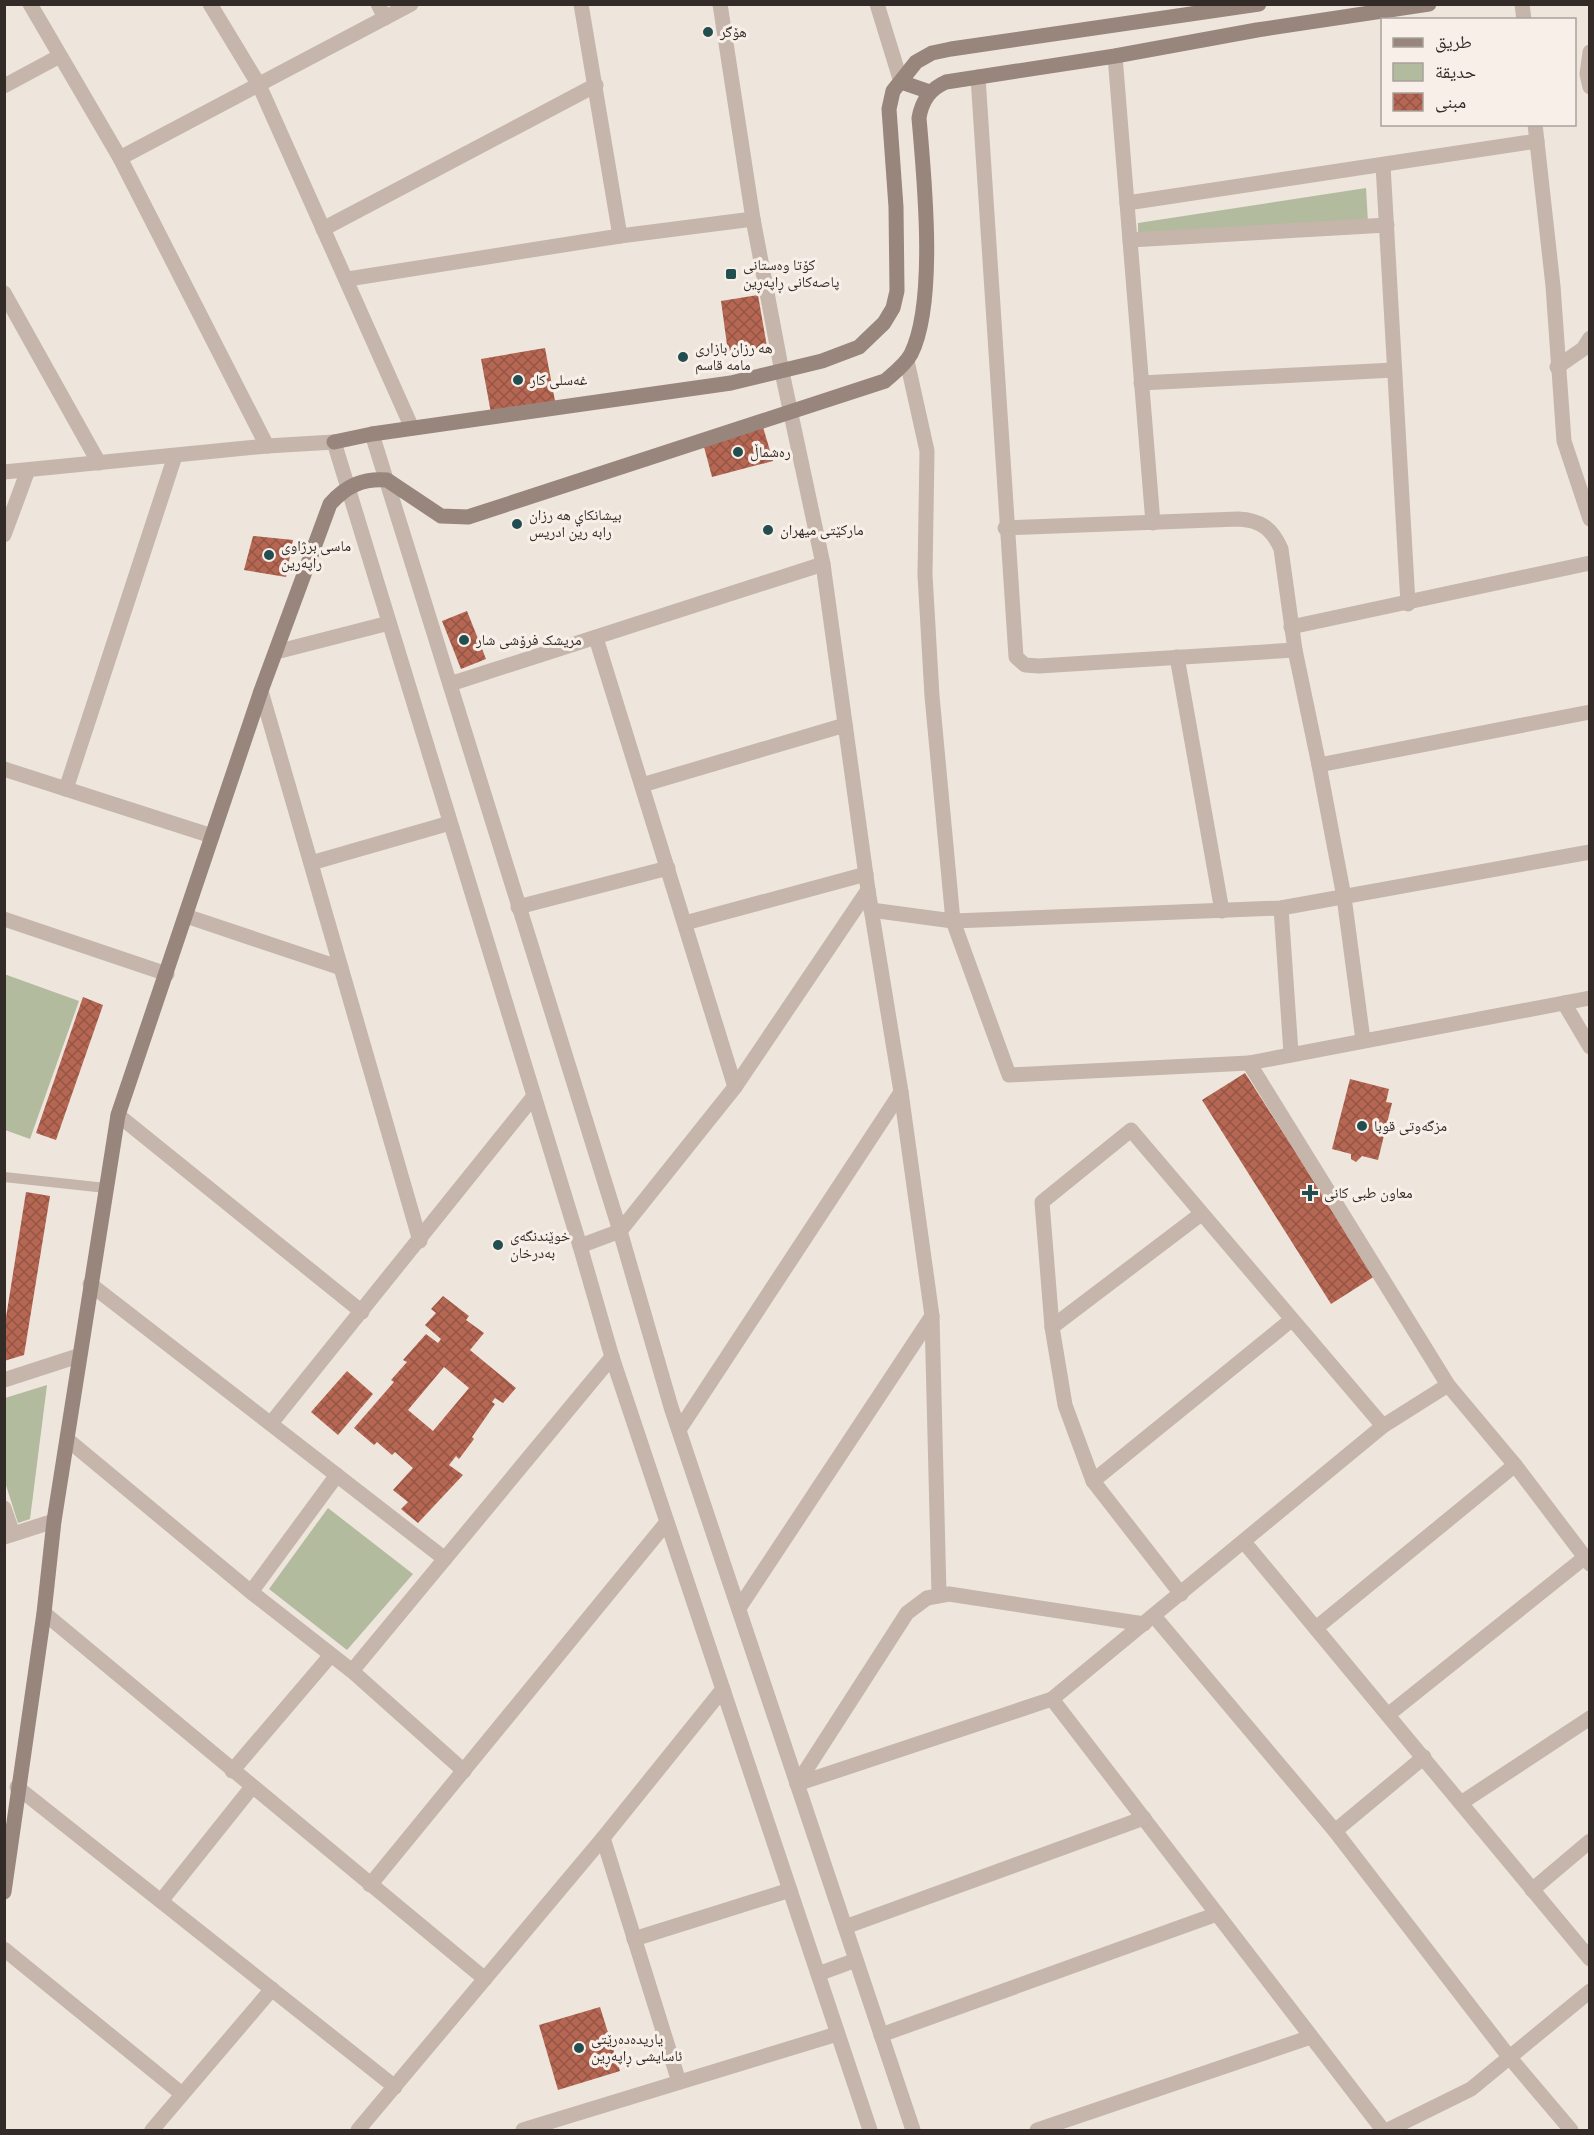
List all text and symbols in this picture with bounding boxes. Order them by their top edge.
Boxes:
legend [1381,18,1576,126]
place label: هۆگر [719,21,747,42]
marker: هۆگر [701,25,715,39]
text: طريق [1435,29,1472,54]
text: حديقة [1435,59,1476,84]
text: مبنى [1435,89,1466,114]
place label: كۆتا وەستانی پاصەکانی ڕاپەڕین [743,254,839,294]
marker: كۆتا وەستانی پاصەکانی ڕاپەڕین [724,267,738,281]
place label: هه رزان بازارى مامه قاسم [695,337,773,375]
marker: هه رزان بازارى مامه قاسم [676,350,690,364]
place label: غەسلی کار [529,369,588,390]
marker: غەسلی کار [511,373,525,387]
place label: رەشماڵ [750,441,791,462]
marker: رەشماڵ [731,445,745,459]
place label: بيشانكاي هه رزان رابه رين ادريس [529,504,622,542]
marker: بيشانكاي هه رزان رابه رين ادريس [510,517,524,531]
place label: مارکێتی میهران [780,519,864,540]
marker: مارکێتی میهران [761,523,775,537]
place label: ماسی برژاوی راپەرین [281,535,351,573]
marker: ماسی برژاوی راپەرین [262,548,276,562]
place label: مریشک فرۆشی شار [475,629,582,650]
marker: مریشک فرۆشی شار [457,633,471,647]
place label: مزگەوتی قوبا [1374,1115,1447,1136]
marker: مزگەوتی قوبا [1355,1119,1369,1133]
place label: معاون طبی کانی [1324,1182,1413,1203]
marker: معاون طبی کانی [1301,1184,1319,1202]
place label: خوێندنگەی بەدرخان [510,1225,571,1263]
marker: خوێندنگەی بەدرخان [491,1238,505,1252]
place label: یاریدەدەرێتی ئاسایشی ڕاپەڕین [591,2028,682,2068]
marker: یاریدەدەرێتی ئاسایشی ڕاپەڕین [572,2041,586,2055]

